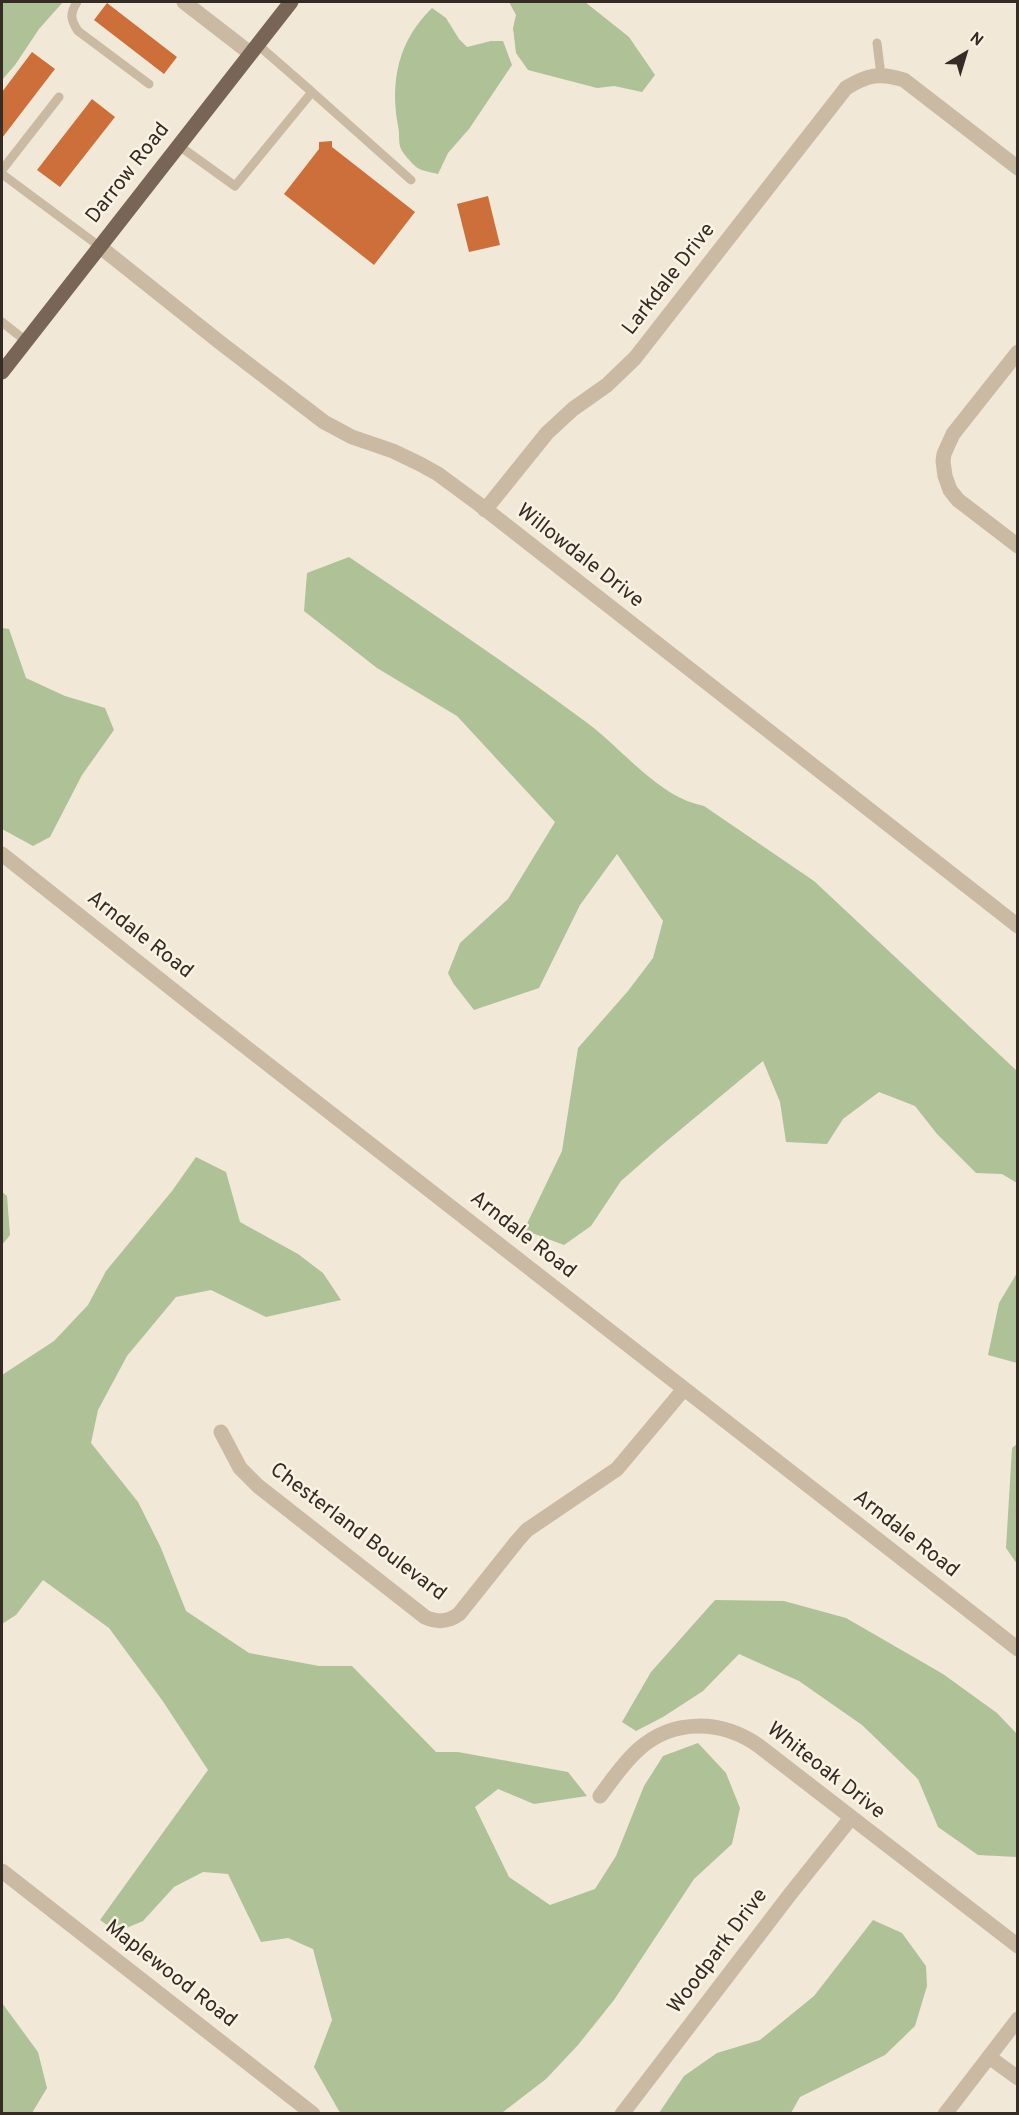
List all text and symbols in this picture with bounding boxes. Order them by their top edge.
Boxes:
north arrow [935,24,995,84]
text: N [965,28,987,51]
street label: Darrow Road [82,119,176,229]
street label: Larkdale Drive [618,219,722,341]
street label: Willowdale Drive [510,499,648,615]
street label: Arndale Road [81,887,197,985]
street label: Arndale Road [464,1187,580,1285]
street label: Chesterland Boulevard [264,1458,450,1608]
street label: Arndale Road [847,1486,963,1584]
street label: Whiteoak Drive [761,1718,889,1826]
street label: Woodpark Drive [664,1884,774,2020]
street label: Maplewood Road [99,1916,241,2034]

